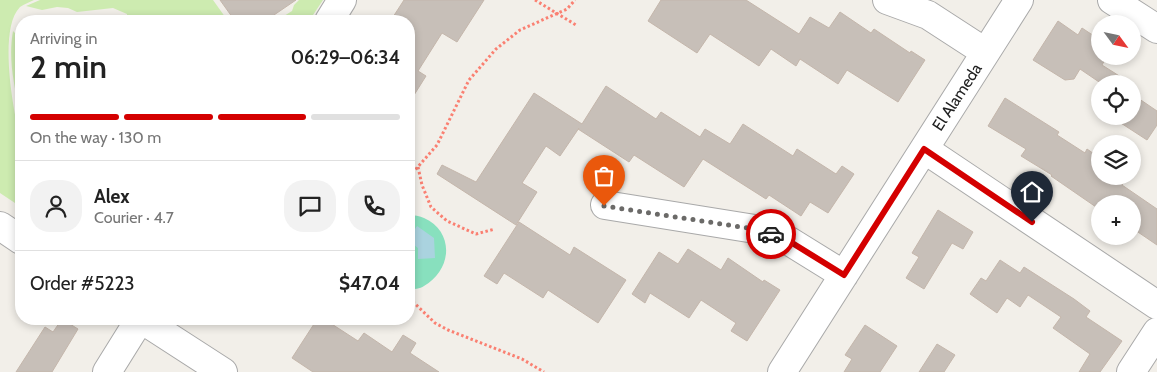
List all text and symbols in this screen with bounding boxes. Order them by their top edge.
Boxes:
north arrow [1091,15,1141,65]
map controls [1091,15,1141,245]
text: Arriving in [30,29,97,48]
text: 06:29–06:34 [291,46,400,69]
text: 2 min [30,47,107,86]
street label: El Alameda [928,60,986,134]
button: locate [1091,75,1141,125]
text: On the way · 130 m [30,128,161,147]
button: layers [1091,135,1141,185]
pin [583,155,625,206]
icon: bag [590,162,618,190]
pin [1011,171,1053,222]
icon: home [1018,178,1046,206]
button: person [30,180,82,232]
button: chat [284,180,336,232]
button: phone [348,180,400,232]
text: Alex [94,185,130,208]
button: + [1091,195,1141,245]
text: Courier · 4.7 [94,208,174,227]
courier [746,209,796,259]
icon: car [757,220,785,248]
text: Order #5223 [30,272,135,295]
text: $47.04 [339,272,400,295]

